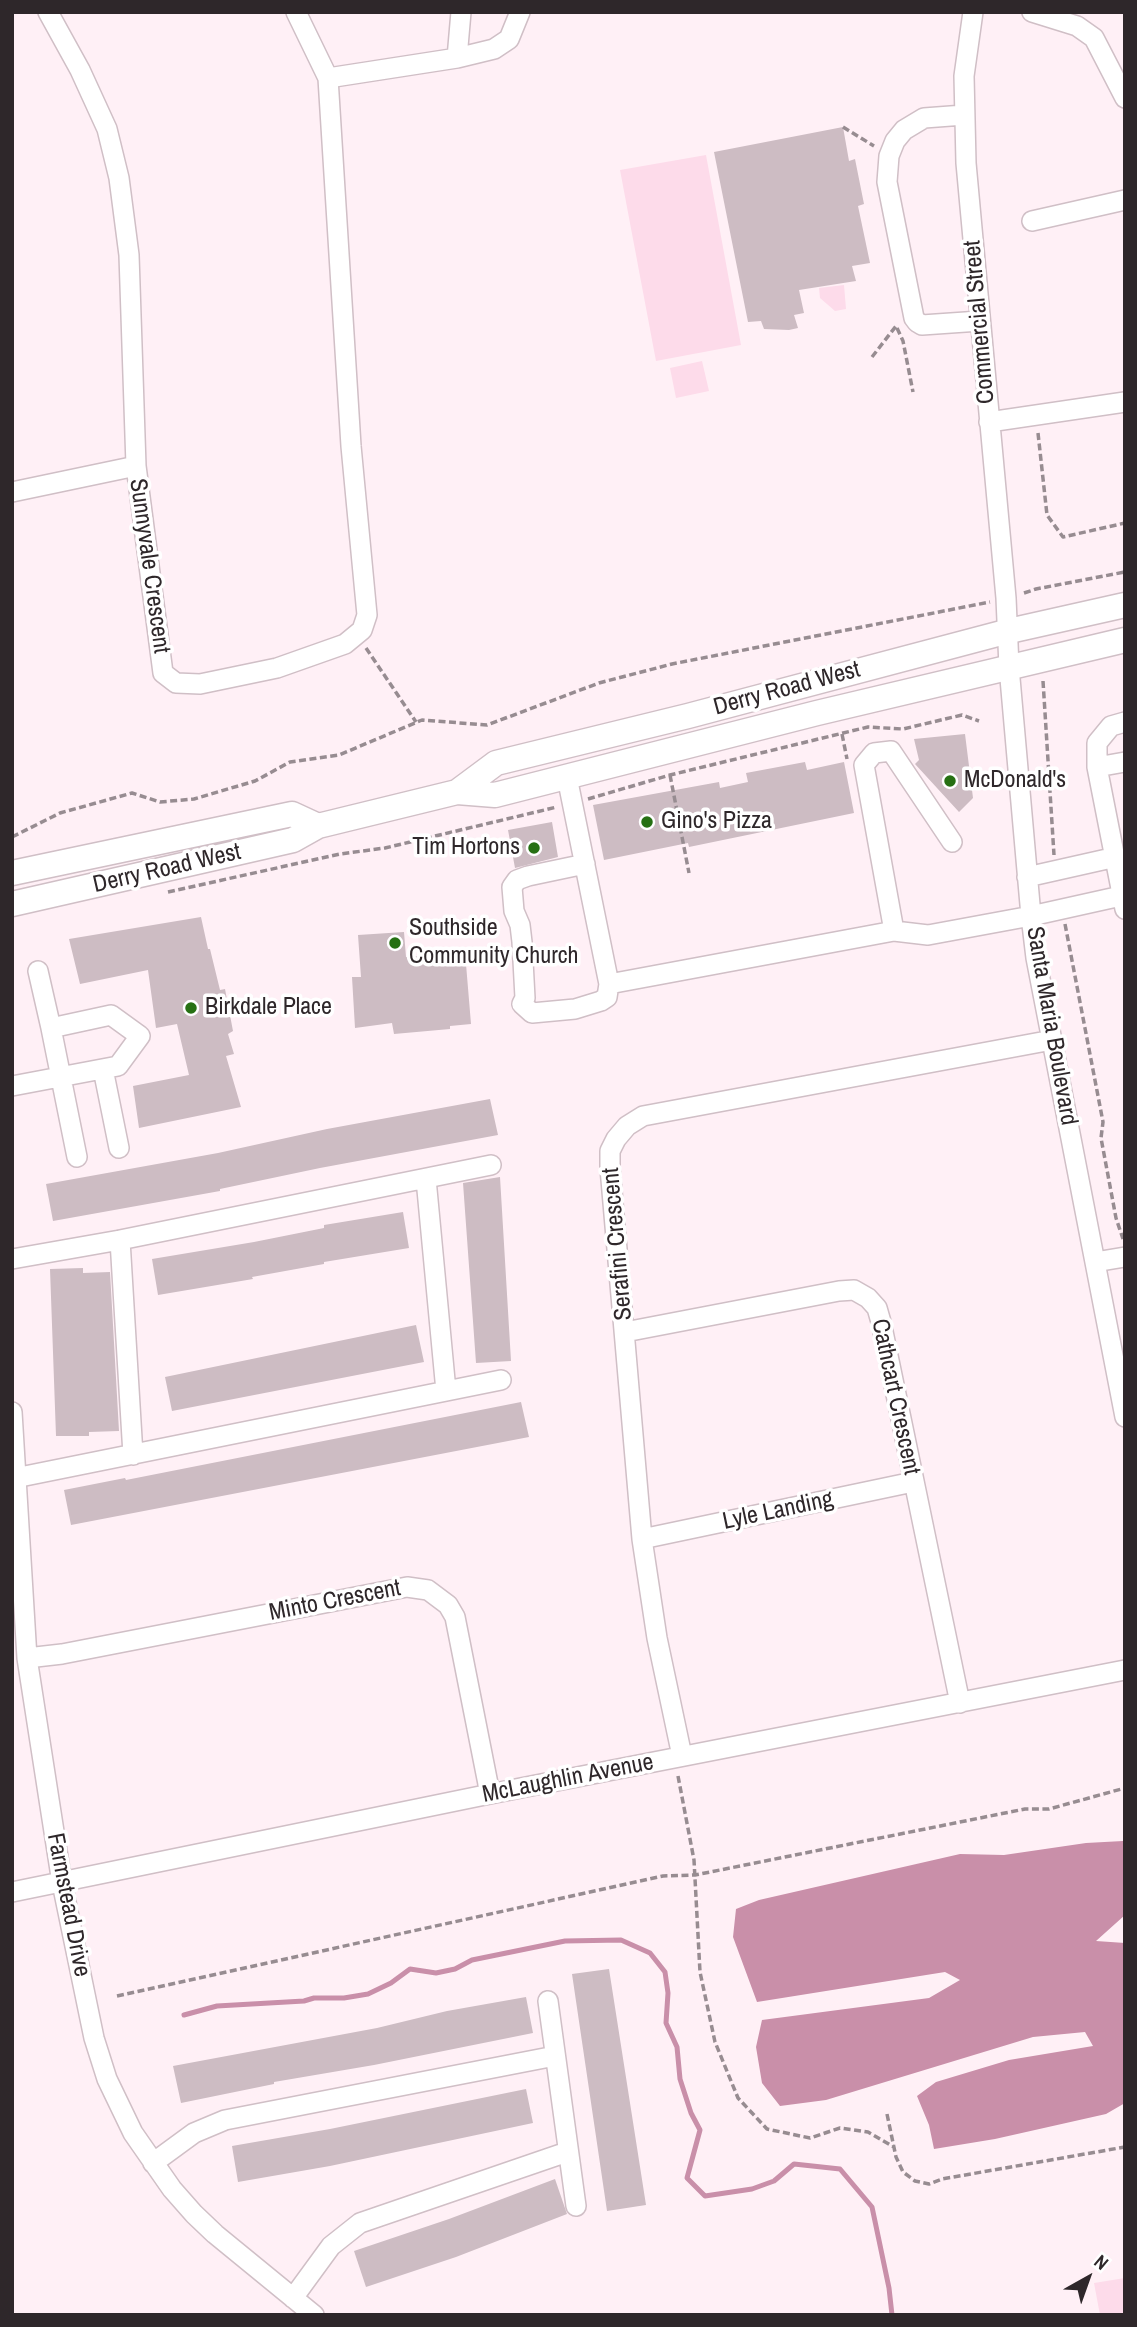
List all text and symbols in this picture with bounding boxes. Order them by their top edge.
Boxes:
street label: Commercial Street [959,239,1001,405]
street label: Sunnyvale Crescent [122,477,176,655]
street label: Derry Road West [711,656,863,722]
place label: McDonald's [964,767,1066,795]
marker: McDonald's [942,773,958,789]
place label: Gino's Pizza [661,808,772,836]
marker: Gino's Pizza [639,814,655,830]
place label: Tim Hortons [412,834,520,862]
street label: Derry Road West [90,838,244,900]
marker: Tim Hortons [526,840,542,856]
place label: Southside Community Church [409,915,579,971]
street label: Santa Maria Boulevard [1019,924,1083,1128]
marker: Southside Community Church [387,935,403,951]
place label: Birkdale Place [205,994,332,1022]
marker: Birkdale Place [183,1000,199,1016]
street label: Serafini Crescent [597,1166,639,1322]
street label: Cathcart Crescent [864,1316,926,1478]
street label: Lyle Landing [720,1485,836,1537]
street label: Minto Crescent [267,1574,403,1628]
street label: McLaughlin Avenue [480,1748,656,1810]
street label: Farmstead Drive [40,1831,96,1979]
north arrow [1053,2243,1123,2313]
text: N [1089,2248,1114,2275]

